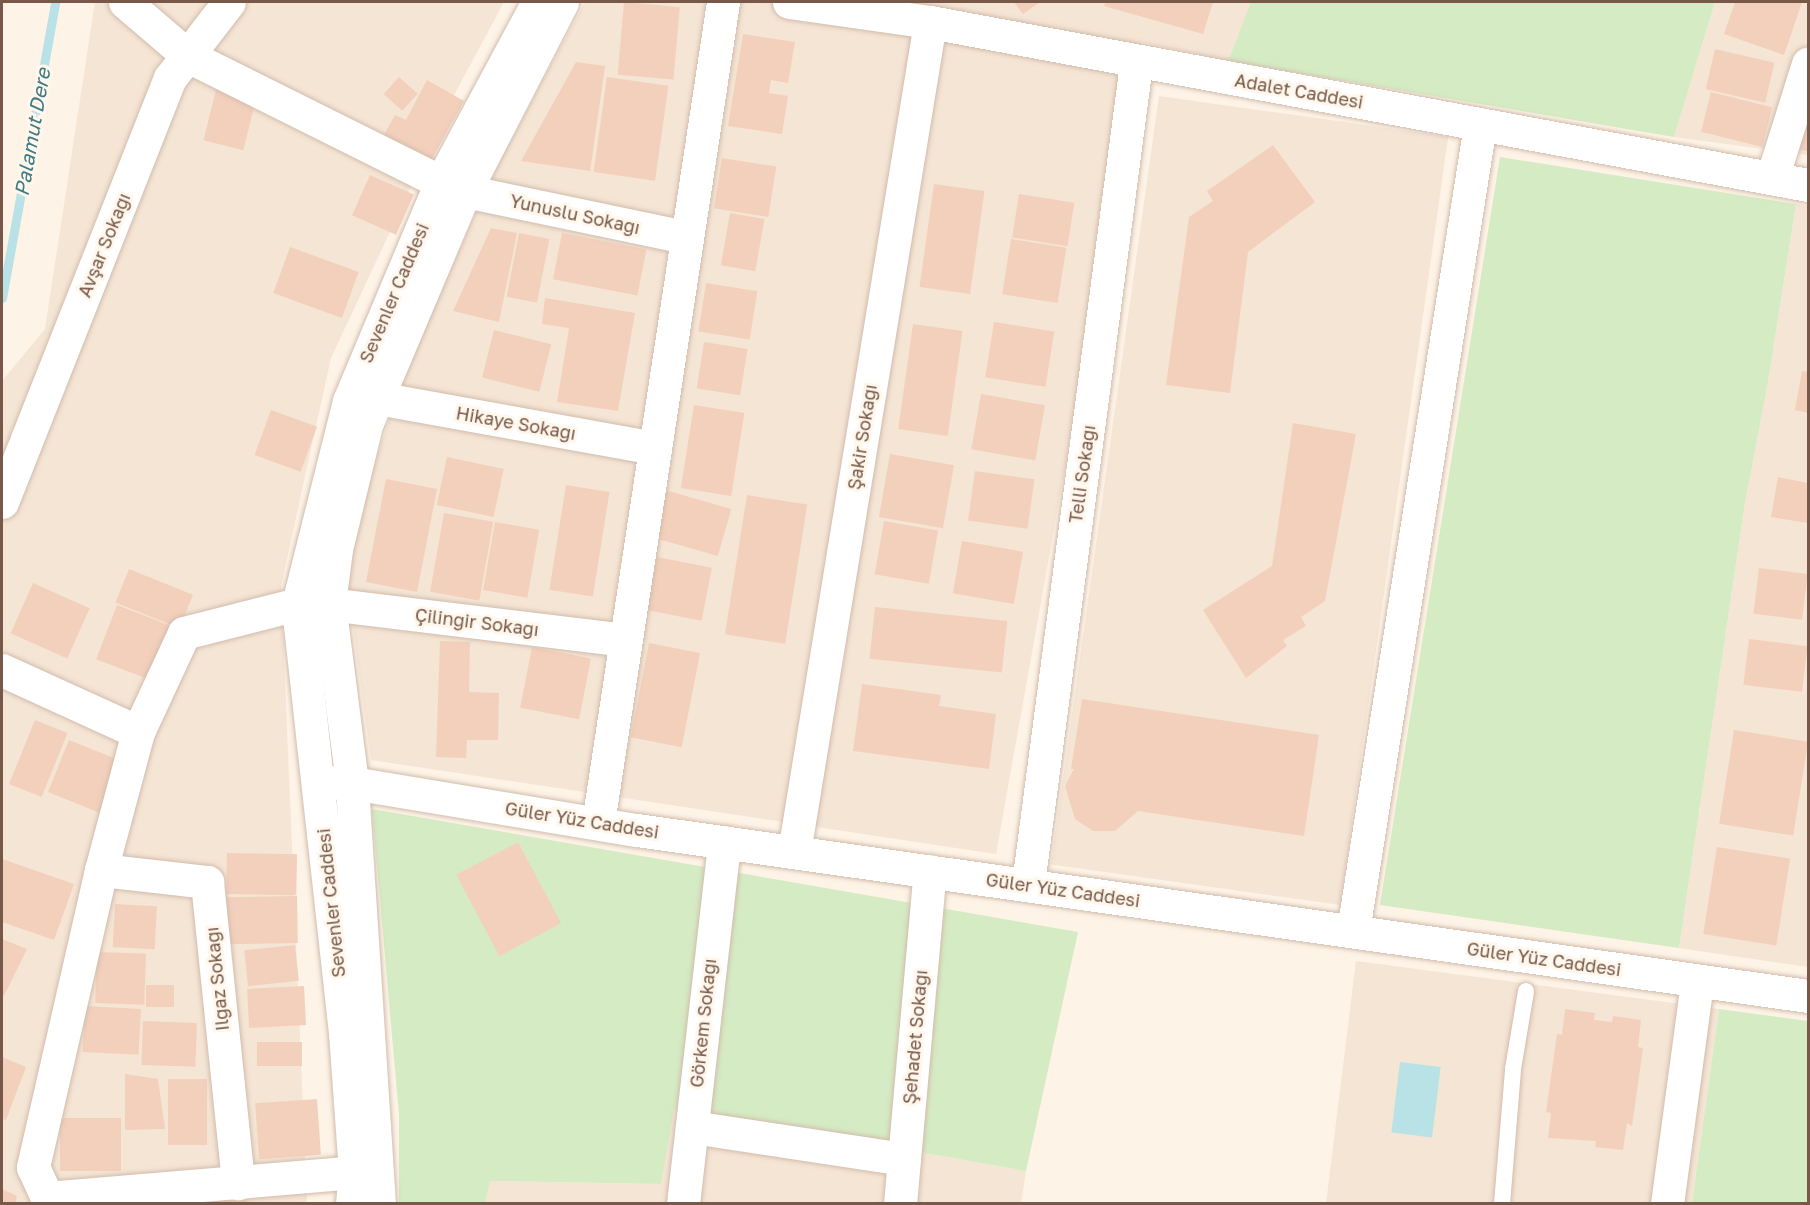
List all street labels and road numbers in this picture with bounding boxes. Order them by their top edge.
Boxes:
street label: Adalet Caddesi [1233,69,1365,113]
street label: Avşar Sokağı [73,190,135,300]
street label: Yunuslu Sokağı [508,190,642,238]
street label: Sevenler Caddesi [355,220,433,366]
street label: Şakir Sokağı [843,383,881,491]
street label: Hikaye Sokağı [454,402,578,444]
street label: Telli Sokağı [1064,423,1100,525]
street label: Çilingir Sokağı [414,604,540,640]
street label: Güler Yüz Caddesi [504,797,660,843]
street label: Sevenler Caddesi [312,827,350,979]
street label: Güler Yüz Caddesi [985,868,1141,912]
street label: Ilgaz Sokağı [201,926,233,1032]
street label: Güler Yüz Caddesi [1466,937,1622,981]
street label: Görkem Sokağı [685,957,721,1089]
street label: Şehadet Sokağı [898,969,932,1105]

